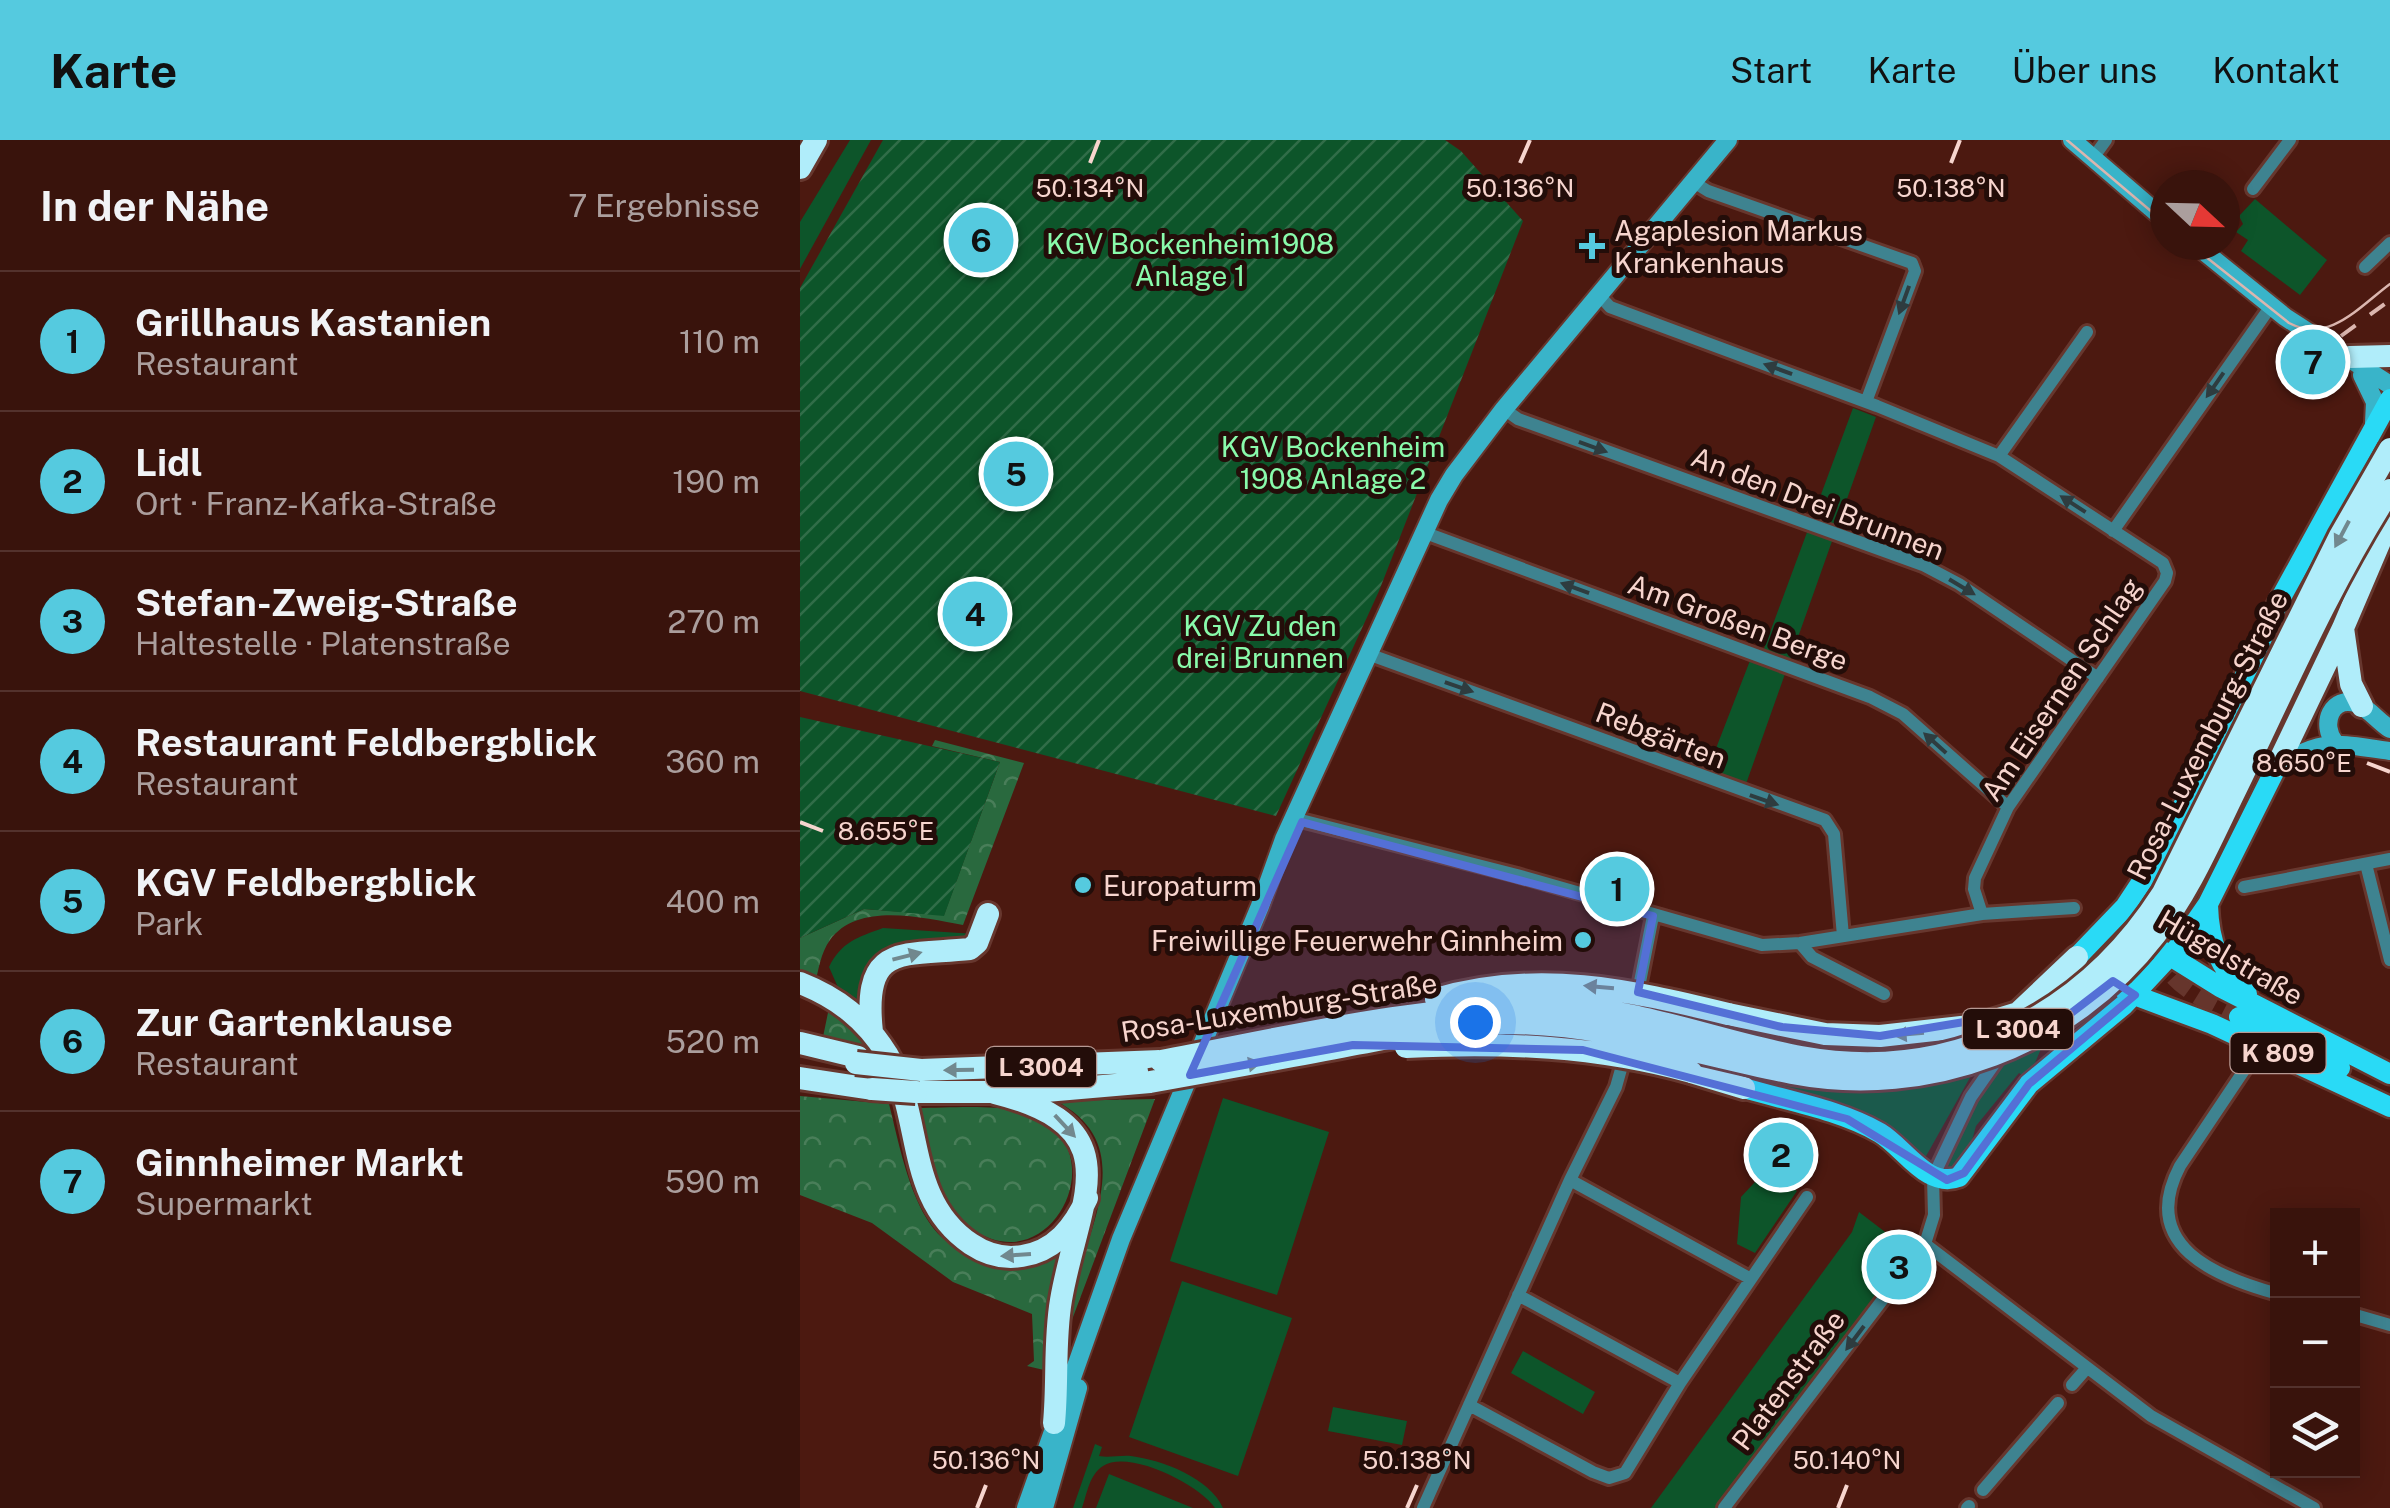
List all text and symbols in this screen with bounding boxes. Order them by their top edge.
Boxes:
text: Karte [50,42,177,99]
text: Start [1730,50,1812,91]
text: Karte [1867,50,1957,91]
text: Über uns [2012,50,2157,91]
text: Kontakt [2212,50,2340,91]
north arrow [2150,170,2240,260]
text: 50.134°N [1036,173,1144,203]
text: 50.136°N [1466,173,1574,203]
text: 50.138°N [1896,173,2006,203]
text: In der Nähe [40,181,269,230]
text: 7 Ergebnisse [568,187,760,224]
pin: 6 [948,202,1014,278]
place label: Agaplesion Markus Krankenhaus [1614,214,1863,279]
park label: KGV Bockenheim1908 Anlage 1 [1046,227,1334,292]
marker: Agaplesion Markus Krankenhaus [1579,233,1605,259]
one-way arrow [1896,286,1911,316]
text: Grillhaus Kastanien [135,300,491,345]
text: 1 [66,323,79,360]
text: 110 m [679,323,760,360]
pin: 7 [2280,324,2346,400]
text: Restaurant [135,345,299,382]
one-way arrow [1763,361,1793,376]
one-way arrow [2206,372,2225,399]
park label: KGV Bockenheim 1908 Anlage 2 [1221,430,1445,495]
pin: 5 [984,436,1048,512]
text: Lidl [135,440,203,485]
one-way arrow [1579,440,1609,455]
street label: An den Drei Brunnen [1687,440,1949,566]
text: 2 [62,463,83,500]
text: 190 m [672,463,760,500]
text: Ort · Franz-Kafka-Straße [135,485,497,522]
one-way arrow [2059,495,2086,514]
one-way arrow [2334,519,2351,548]
street label: Am Großen Berge [1624,567,1852,677]
street label: Am Eisernen Schlag [1974,571,2148,807]
pin: 4 [942,576,1008,652]
one-way arrow [1948,578,1976,595]
text: Stefan-Zweig-Straße [135,580,518,625]
one-way arrow [1559,580,1589,595]
street label: Rosa-Luxemburg-Straße [2120,585,2294,885]
text: 3 [62,603,83,640]
text: 270 m [667,603,760,640]
park label: KGV Zu den drei Brunnen [1176,609,1344,674]
text: Haltestelle · Platenstraße [135,625,511,662]
one-way arrow [1445,680,1475,695]
street label: Rebgärten [1591,695,1731,775]
text: Restaurant Feldbergblick [135,720,597,765]
one-way arrow [1923,732,1947,755]
text: 4 [62,743,83,780]
text: 360 m [665,743,760,780]
text: 8.650°E [2256,748,2352,778]
text: Restaurant [135,765,299,802]
one-way arrow [1750,793,1780,808]
text: 8.655°E [838,816,934,846]
pin: 1 [1584,852,1650,926]
text: KGV Feldbergblick [135,860,477,905]
place label: Europaturm [1103,869,1257,902]
marker: Europaturm [1072,874,1094,896]
text: 5 [62,883,83,920]
text: 400 m [665,883,760,920]
street label: Hügelstraße [2153,902,2309,1012]
text: Park [135,905,203,942]
place label: Freiwillige Feuerwehr Ginnheim [1151,924,1563,957]
marker: Freiwillige Feuerwehr Ginnheim [1572,929,1594,951]
one-way arrow [892,947,923,963]
street label: Rosa-Luxemburg-Straße [1119,966,1439,1048]
one-way arrow [1583,979,1614,995]
your location [1450,997,1501,1048]
text: Zur Gartenklause [135,1000,453,1045]
road number: L 3004 [1963,1009,2073,1049]
text: 6 [62,1023,83,1060]
text: 520 m [665,1023,760,1060]
one-way arrow [1892,1026,1924,1042]
road number: K 809 [2230,1033,2326,1073]
text: Restaurant [135,1045,299,1082]
road number: L 3004 [986,1047,1096,1087]
one-way arrow [1231,1057,1262,1072]
one-way arrow [942,1062,974,1078]
one-way arrow [1053,1114,1076,1138]
pin: 2 [1748,1118,1814,1192]
text: Ginnheimer Markt [135,1140,464,1185]
text: 7 [62,1163,83,1200]
text: 590 m [665,1163,760,1200]
text: Supermarkt [135,1185,313,1222]
map controls [2270,1208,2360,1478]
button: + [2270,1208,2360,1298]
pin: 3 [1866,1230,1932,1304]
one-way arrow [1000,1247,1031,1263]
button: − [2270,1298,2360,1388]
street label: Platenstraße [1725,1304,1851,1456]
one-way arrow [1845,1325,1866,1351]
button: layers [2270,1388,2360,1478]
text: 50.136°N [932,1445,1040,1475]
text: 50.138°N [1362,1445,1472,1475]
text: 50.140°N [1793,1445,1901,1475]

